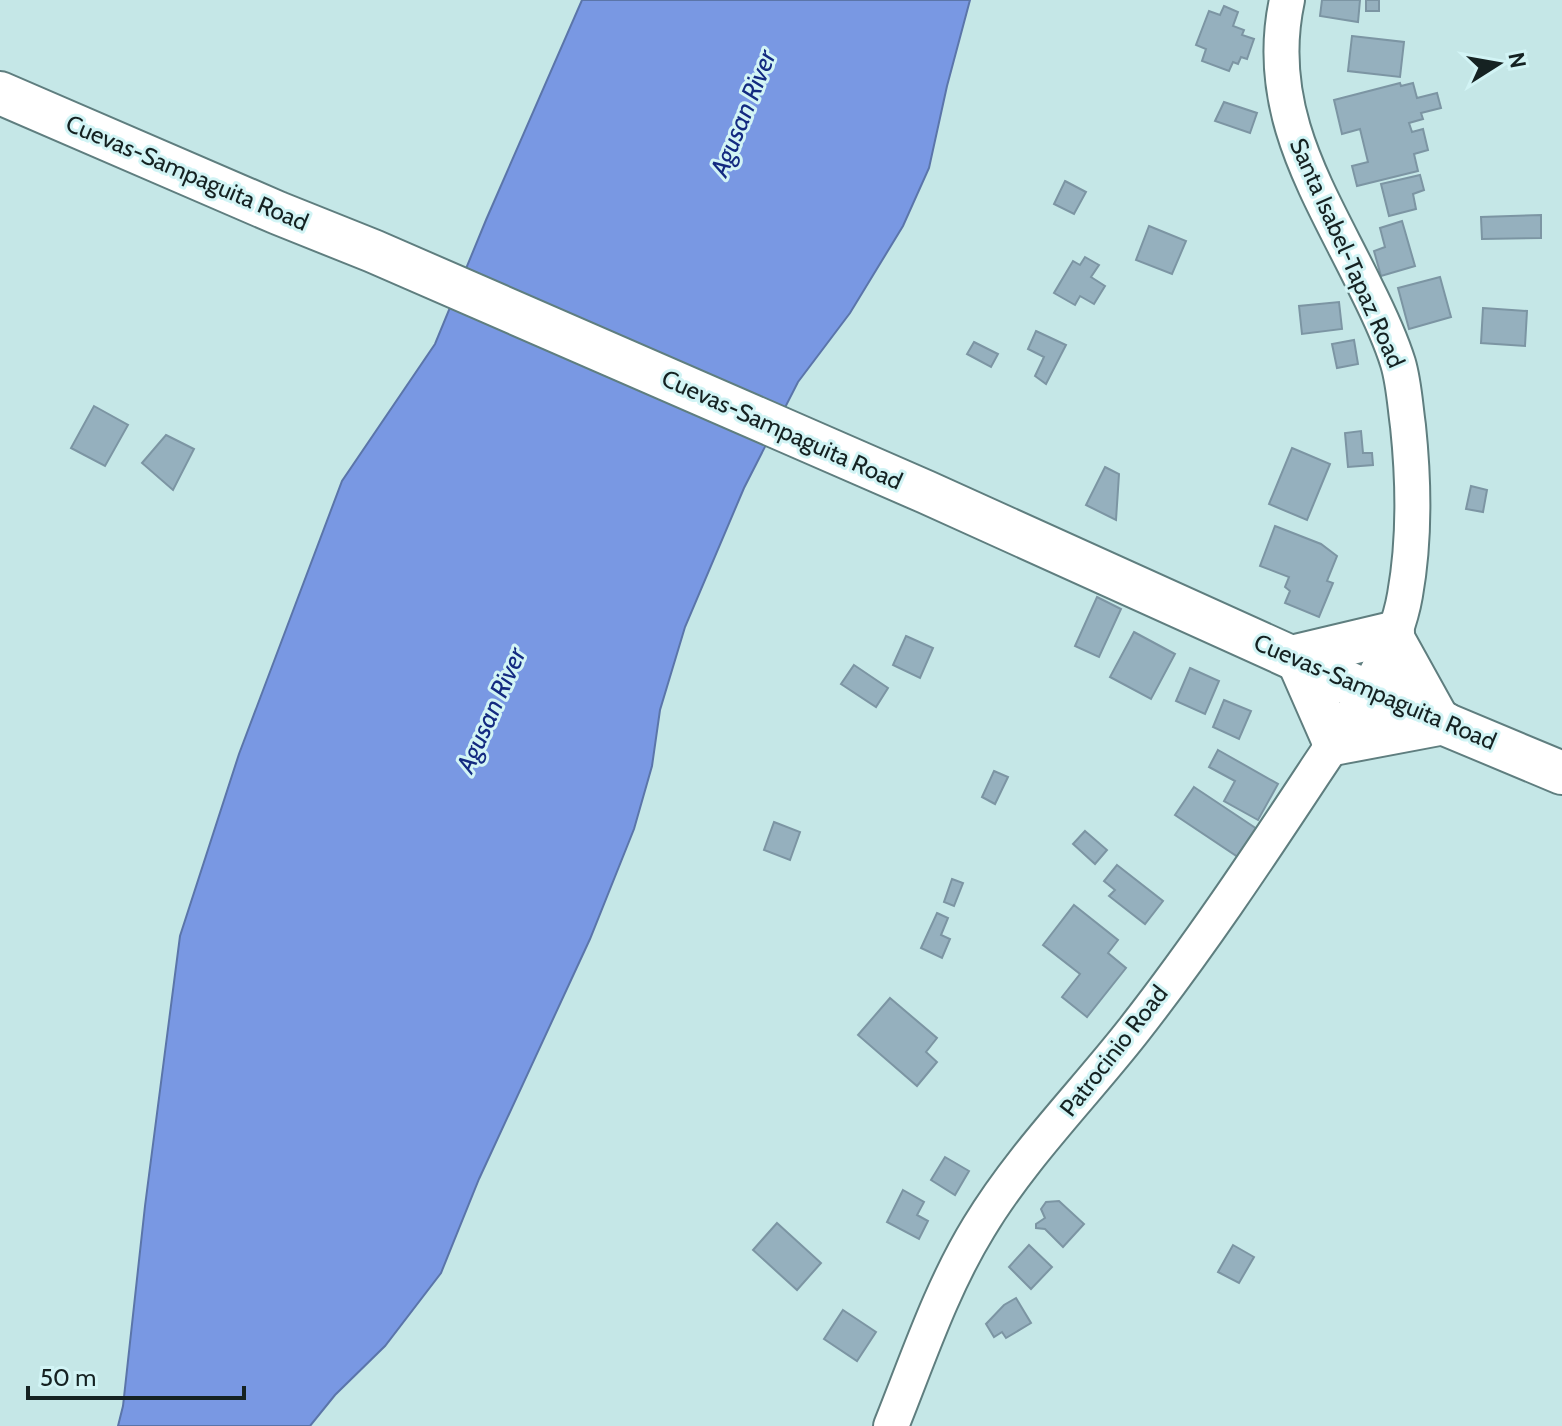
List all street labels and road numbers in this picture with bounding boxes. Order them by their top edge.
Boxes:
street label: Cuevas-Sampaguita Road [62,108,313,237]
street label: Santa Isabel-Tapaz Road [1284,134,1411,372]
street label: Cuevas-Sampaguita Road [657,363,907,496]
street label: Cuevas-Sampaguita Road [1250,627,1501,756]
street label: Patrocinio Road [1053,979,1174,1122]

